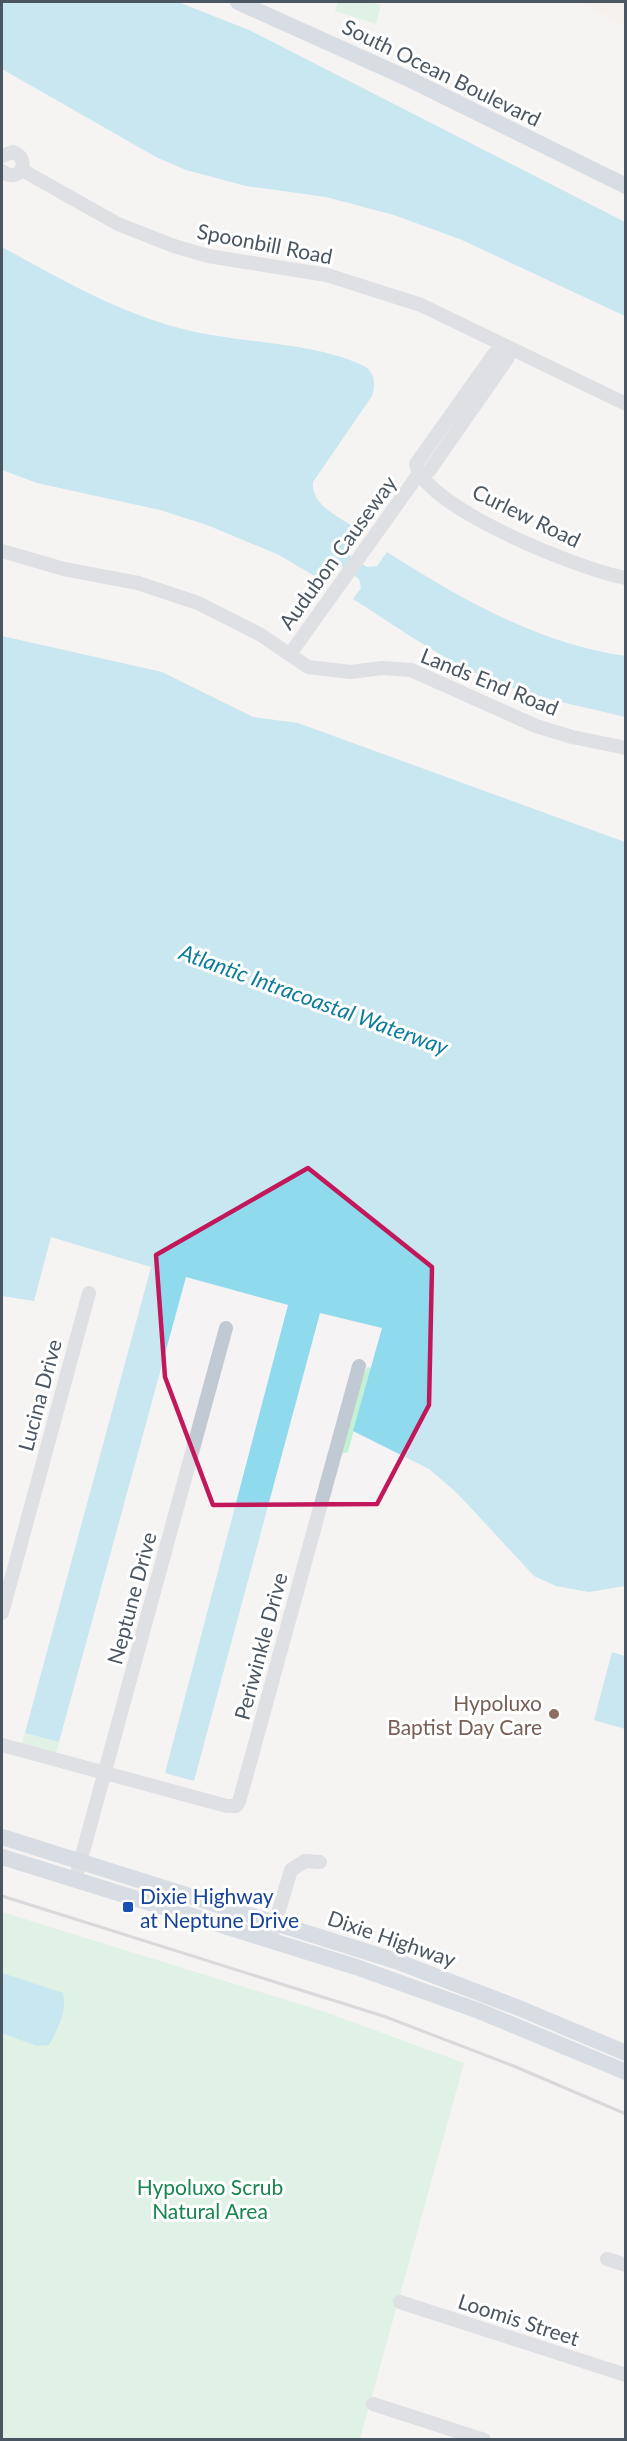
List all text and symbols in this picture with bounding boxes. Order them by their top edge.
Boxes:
street label: South Ocean Boulevard [339,13,545,131]
street label: Spoonbill Road [195,218,335,268]
street label: Audubon Causeway [273,470,401,634]
street label: Curlew Road [469,478,585,552]
street label: Lands End Road [417,642,563,720]
water label: Atlantic Intracoastal Waterway [175,937,452,1060]
street label: Lucina Drive [12,1336,66,1454]
street label: Neptune Drive [101,1529,161,1667]
street label: Periwinkle Drive [228,1570,292,1722]
place label: Hypoluxo Baptist Day Care [387,1690,542,1739]
marker: Hypoluxo Baptist Day Care [547,1707,561,1721]
place label: Dixie Highway at Neptune Drive [140,1883,299,1932]
marker: Dixie Highway at Neptune Drive [121,1900,135,1914]
street label: Dixie Highway [325,1904,459,1972]
park label: Hypoluxo Scrub Natural Area [137,2174,283,2223]
street label: Loomis Street [455,2288,583,2350]

